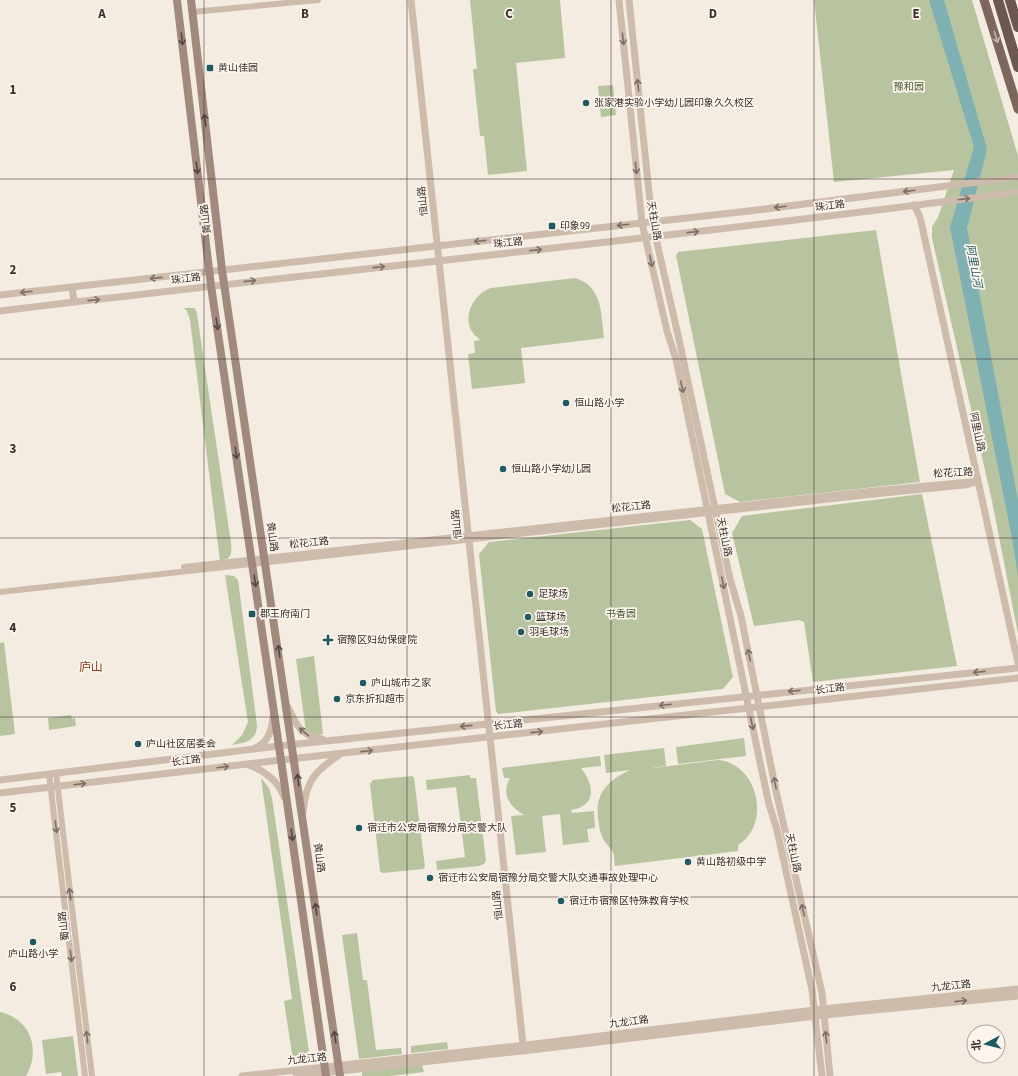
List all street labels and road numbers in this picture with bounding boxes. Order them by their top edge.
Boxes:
street label: 恒山路 [414,185,432,217]
street label: 珠江路 [814,197,846,215]
street label: 天柱山路 [644,200,664,242]
street label: 黄山路 [197,203,215,235]
street label: 珠江路 [492,234,524,252]
street label: 珠江路 [170,270,202,288]
street label: 阿里山路 [966,411,988,453]
street label: 松花江路 [933,465,973,481]
street label: 松花江路 [610,498,652,516]
street label: 恒山路 [448,508,466,540]
street label: 天柱山路 [713,516,735,558]
street label: 黄山路 [263,521,281,553]
street label: 松花江路 [288,534,330,552]
street label: 长江路 [814,680,846,698]
street label: 长江路 [492,716,524,734]
street label: 长江路 [170,752,202,770]
street label: 天柱山路 [782,832,804,874]
street label: 黄山路 [310,842,328,874]
street label: 恒山路 [489,889,507,921]
street label: 蜀山路 [55,910,73,942]
street label: 九龙江路 [930,977,972,995]
street label: 九龙江路 [608,1013,650,1031]
street label: 九龙江路 [286,1050,328,1068]

